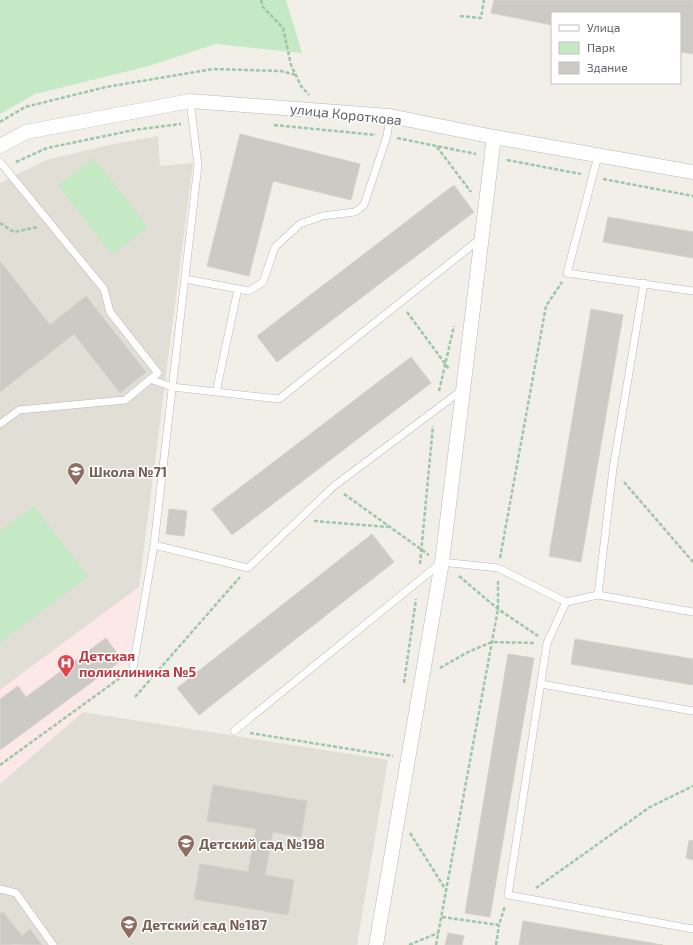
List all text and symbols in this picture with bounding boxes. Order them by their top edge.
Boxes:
legend [551,12,681,84]
text: Улица [587,20,620,34]
text: Парк [587,40,616,54]
text: Здание [587,60,628,74]
street label: улица Короткова [289,100,403,128]
school or university icon: Школа №71 [66,461,86,486]
place label: Школа №71 [89,463,167,480]
place label: Детская поликлиника №5 [79,647,197,680]
hospital icon: Детская поликлиника №5 [56,653,76,678]
school or university icon: Детский сад №198 [176,833,196,858]
place label: Детский сад №198 [199,835,325,852]
school or university icon: Детский сад №187 [119,914,139,939]
place label: Детский сад №187 [142,916,268,933]

